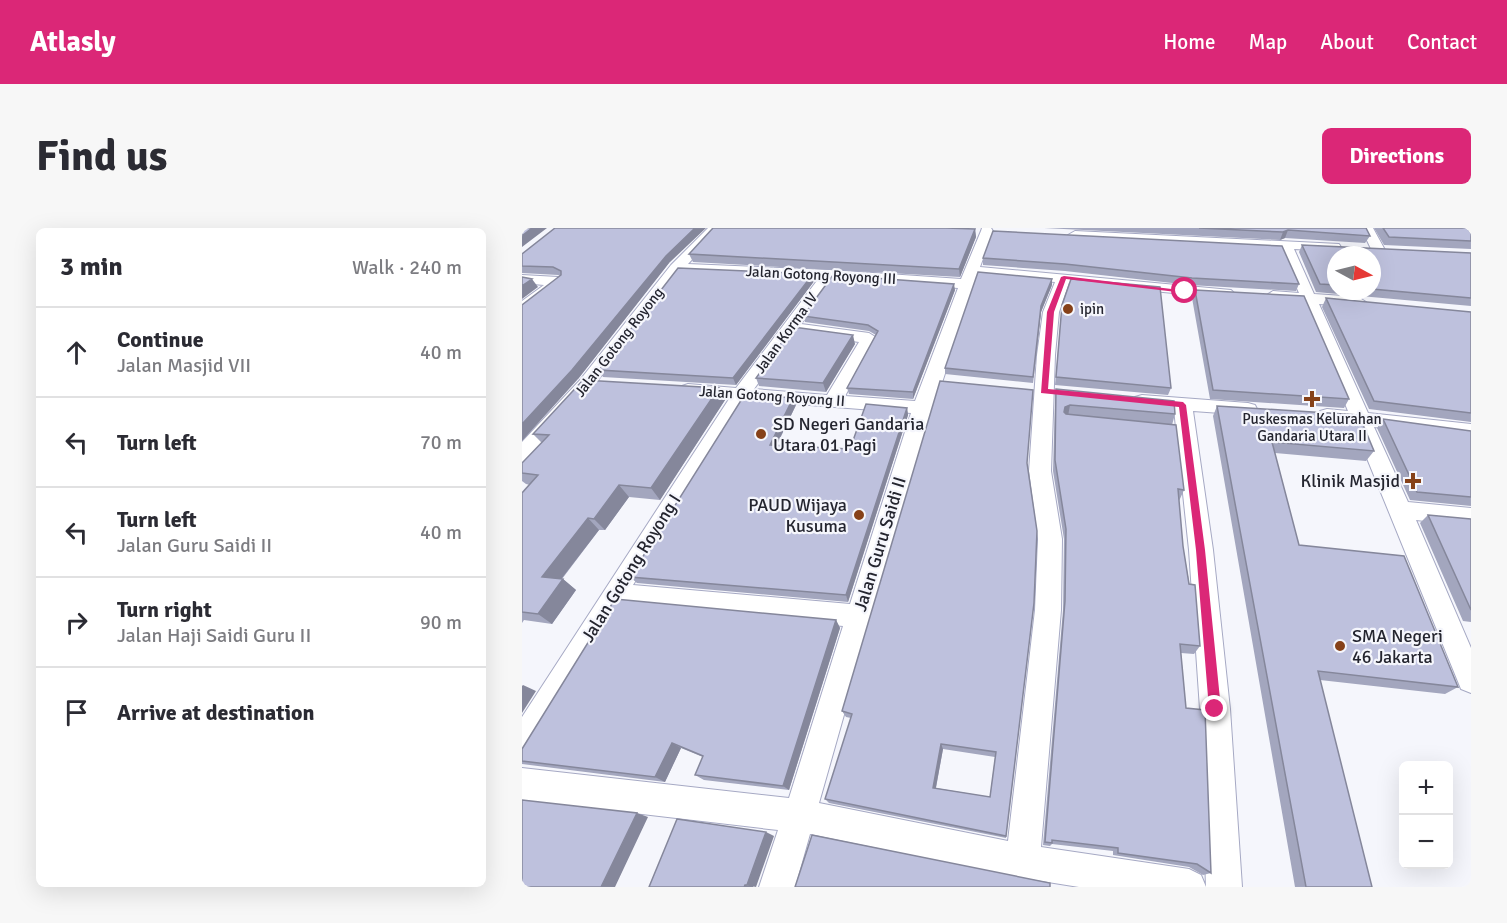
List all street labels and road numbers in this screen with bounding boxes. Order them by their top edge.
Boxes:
street label: Jalan Gotong Royong III [745,262,897,288]
street label: Jalan Gotong Royong [571,284,667,400]
street label: Jalan Korma IV [751,289,822,377]
street label: Jalan Gotong Royong II [698,382,846,410]
street label: Jalan Guru Saidi II [849,474,911,614]
street label: Jalan Gotong Royong I [577,490,685,646]

